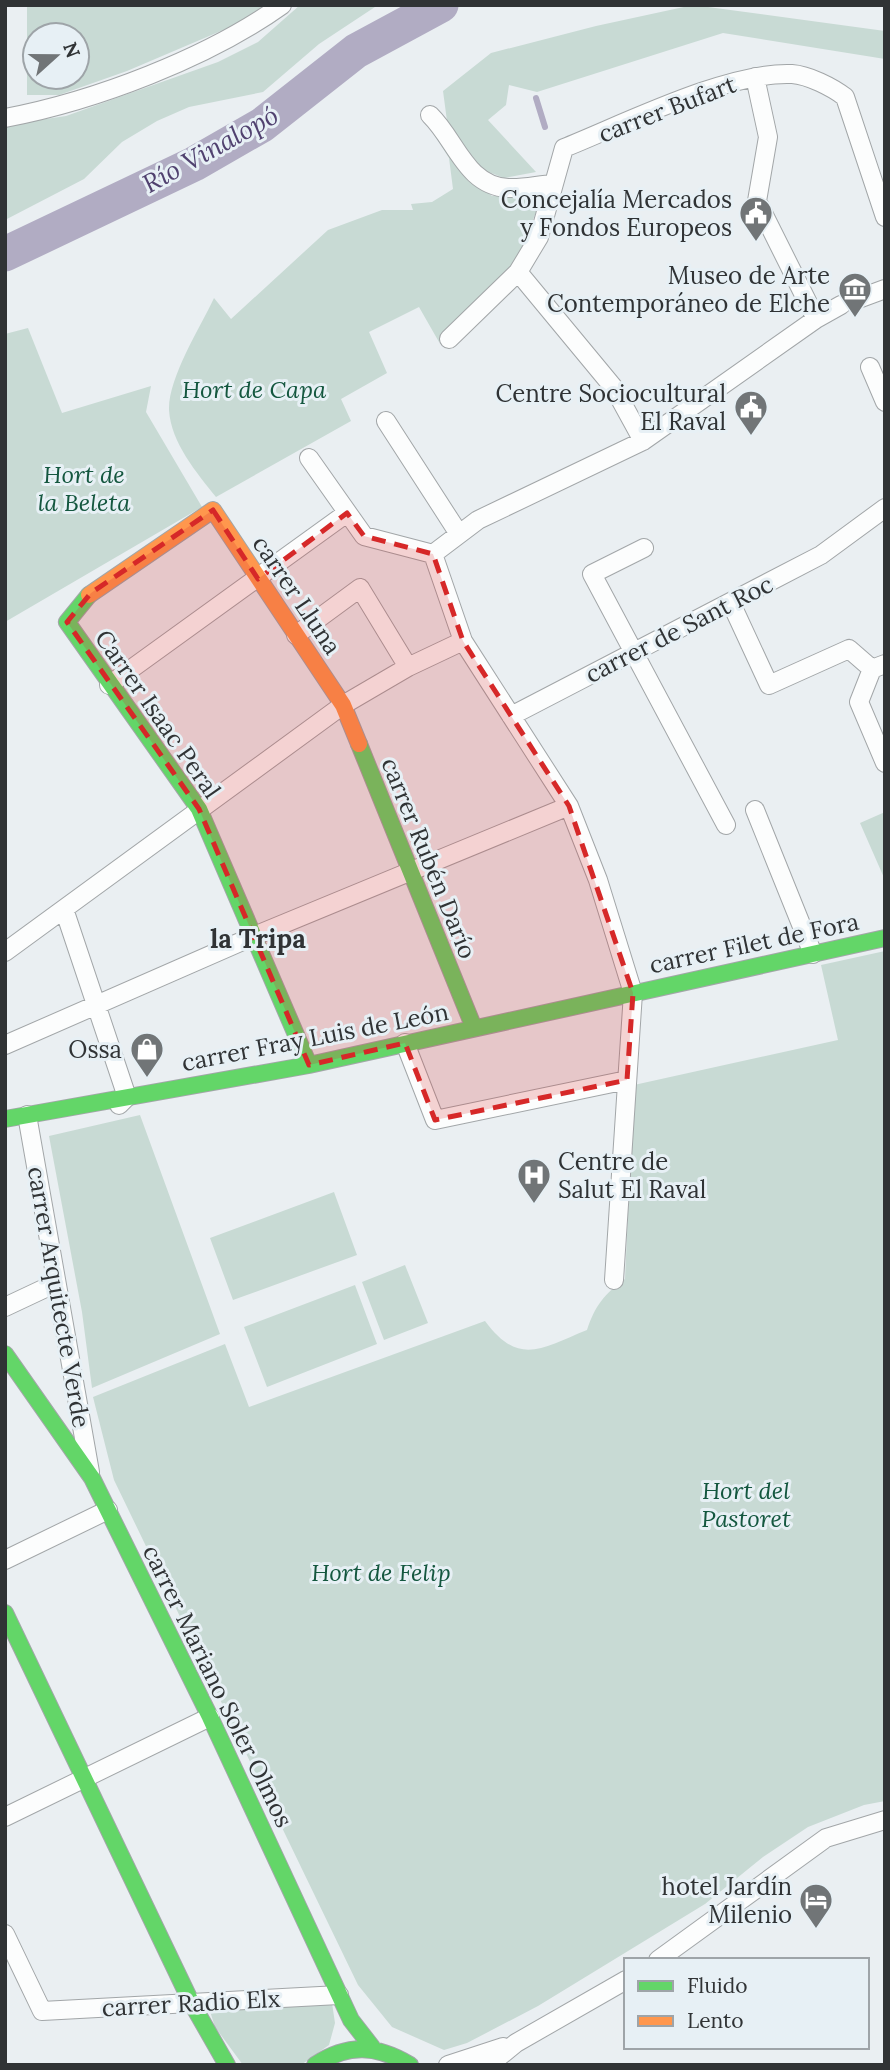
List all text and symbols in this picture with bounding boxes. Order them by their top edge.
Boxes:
north arrow [21,21,91,91]
text: N [58,39,86,61]
street label: carrer Bufart [594,68,741,149]
water label: Río Vinalopó [136,98,284,200]
place label: Concejalía Mercados y Fondos Europeos [501,184,732,243]
public building icon: Concejalía Mercados y Fondos Europeos [737,194,775,243]
place label: Museo de Arte Contemporáneo de Elche [547,260,830,319]
museum icon: Museo de Arte Contemporáneo de Elche [836,270,874,319]
park label: Hort de Capa [182,374,327,405]
place label: Centre Sociocultural El Raval [495,378,726,437]
public building icon: Centre Sociocultural El Raval [732,388,770,437]
park label: Hort de la Beleta [38,459,131,518]
street label: carrer Lluna [246,529,348,661]
street label: carrer de Sant Roc [580,568,778,690]
street label: Carrer Isaac Peral [88,624,228,804]
street label: carrer Rubén Darío [375,753,483,963]
street label: carrer Filet de Fora [646,906,862,980]
district label: la Tripa [210,922,306,955]
street label: carrer Fray Luis de León [179,996,451,1078]
shop icon: Ossa [128,1030,166,1079]
place label: Ossa [68,1034,122,1065]
place label: Centre de Salut El Raval [558,1146,706,1205]
hospital icon: Centre de Salut El Raval [515,1156,553,1205]
street label: carrer Arquitecte Verde [21,1164,97,1430]
park label: Hort del Pastoret [701,1475,791,1534]
street label: carrer Mariano Soler Olmos [136,1540,300,1832]
park label: Hort de Felip [311,1557,451,1588]
place label: hotel Jardín Milenio [662,1871,792,1930]
hotel icon: hotel Jardín Milenio [797,1881,835,1930]
legend [624,1958,869,2049]
text: Fluido [687,1972,748,1999]
street label: carrer Radio Elx [101,1983,281,2023]
text: Lento [687,2007,744,2034]

